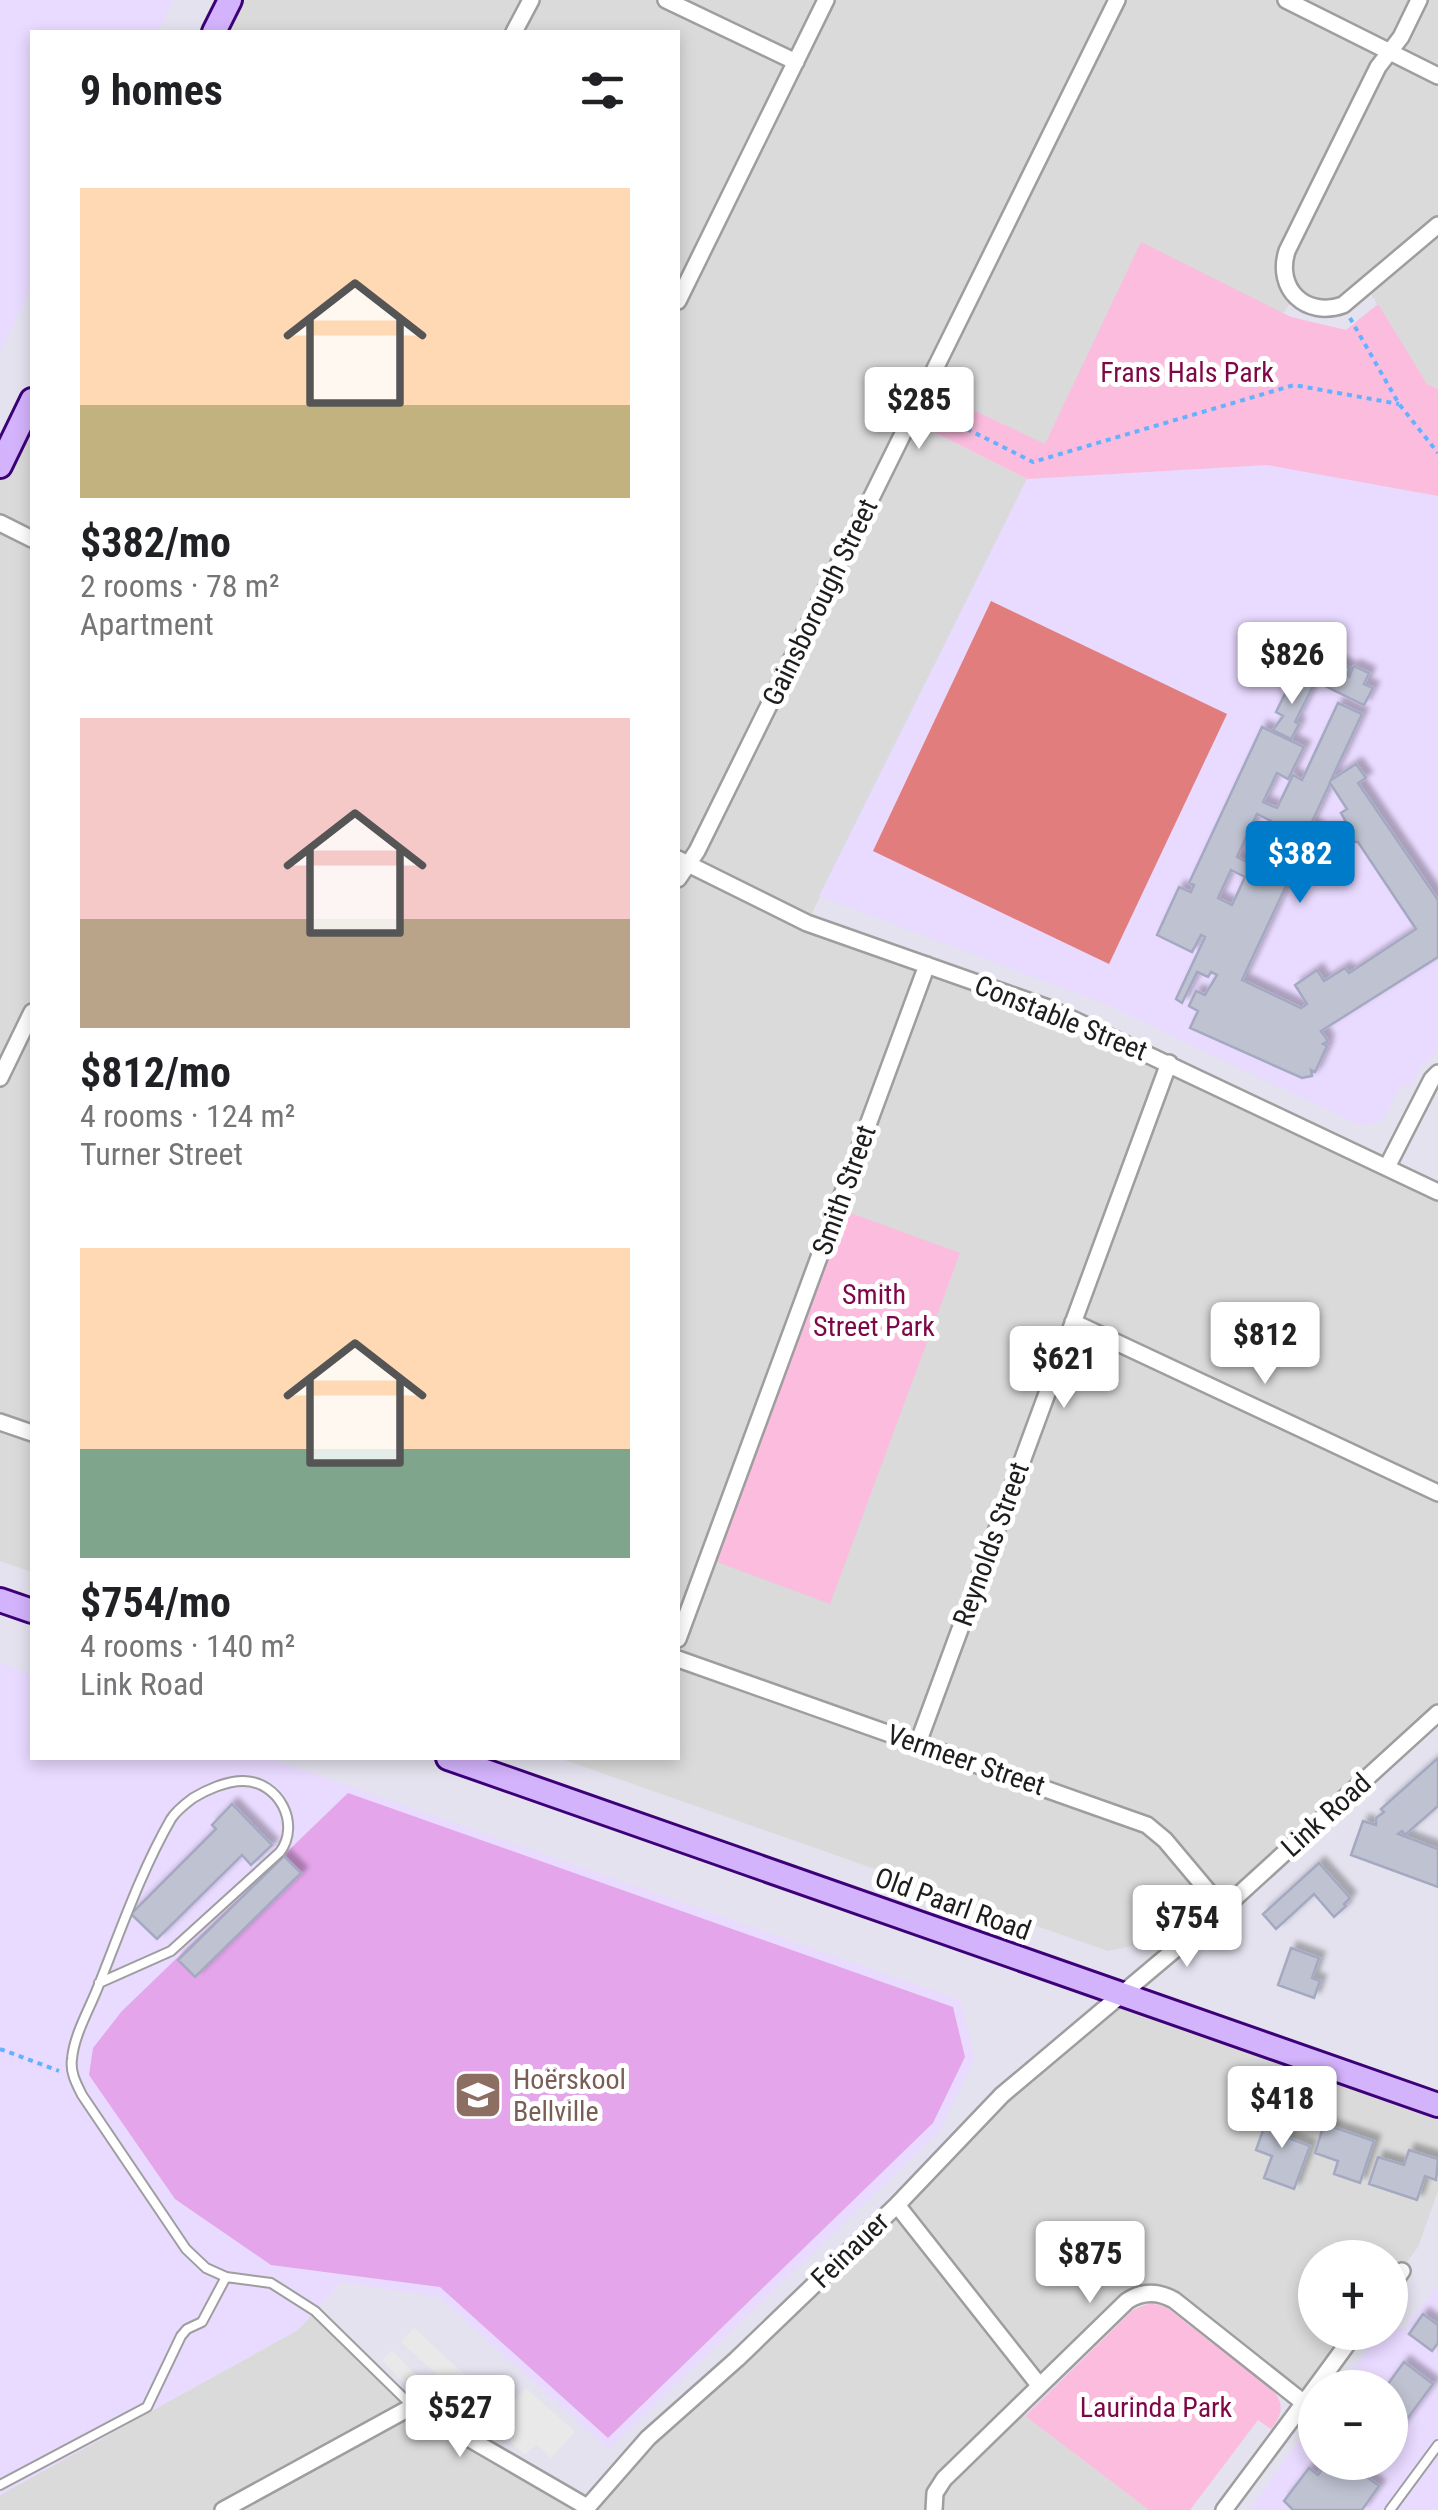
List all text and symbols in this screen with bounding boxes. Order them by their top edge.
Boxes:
icon: filters [575,63,630,118]
text: 9 homes [80,66,223,115]
icon: home [265,253,445,433]
park label: Frans Hals Park [1100,356,1274,389]
pin: $285 [860,367,978,452]
text: $285 [887,380,951,418]
street label: Gainsborough Street [756,493,884,711]
text: $382/mo [80,518,231,567]
text: 2 rooms · 78 m² [80,567,279,605]
text: Apartment [80,605,214,643]
pin: $826 [1233,622,1351,707]
text: $826 [1260,635,1324,673]
icon: home [265,783,445,963]
pin: $382 [1241,821,1359,906]
text: $382 [1268,834,1332,872]
street label: Constable Street [970,968,1152,1068]
text: $812/mo [80,1048,231,1097]
text: 4 rooms · 124 m² [80,1097,295,1135]
street label: Smith Street [805,1121,883,1259]
text: Turner Street [80,1135,243,1173]
park label: Smith Street Park [813,1278,935,1343]
pin: $812 [1206,1302,1324,1387]
icon: home [265,1313,445,1493]
text: $812 [1233,1315,1297,1353]
pin: $621 [1005,1326,1123,1411]
text: $621 [1032,1339,1096,1377]
street label: Reynolds Street [946,1457,1036,1631]
text: $754/mo [80,1578,231,1627]
text: 4 rooms · 140 m² [80,1627,295,1665]
text: Link Road [80,1665,204,1703]
street label: Vermeer Street [883,1718,1049,1802]
street label: Link Road [1275,1766,1377,1864]
street label: Old Paarl Road [871,1861,1035,1947]
pin: $754 [1128,1885,1246,1970]
text: $754 [1155,1898,1219,1936]
place label: Hoërskool Bellville [513,2063,626,2128]
pin: $418 [1223,2066,1341,2151]
school or university icon: Hoërskool Bellville [452,2069,504,2121]
text: $418 [1250,2079,1314,2117]
street label: Feinauer [804,2205,896,2295]
pin: $875 [1031,2221,1149,2306]
text: $875 [1058,2234,1122,2272]
map controls [1298,2240,1408,2480]
button: + [1298,2240,1408,2350]
button: − [1298,2370,1408,2480]
pin: $527 [401,2375,519,2460]
text: $527 [428,2388,492,2426]
park label: Laurinda Park [1080,2391,1233,2424]

